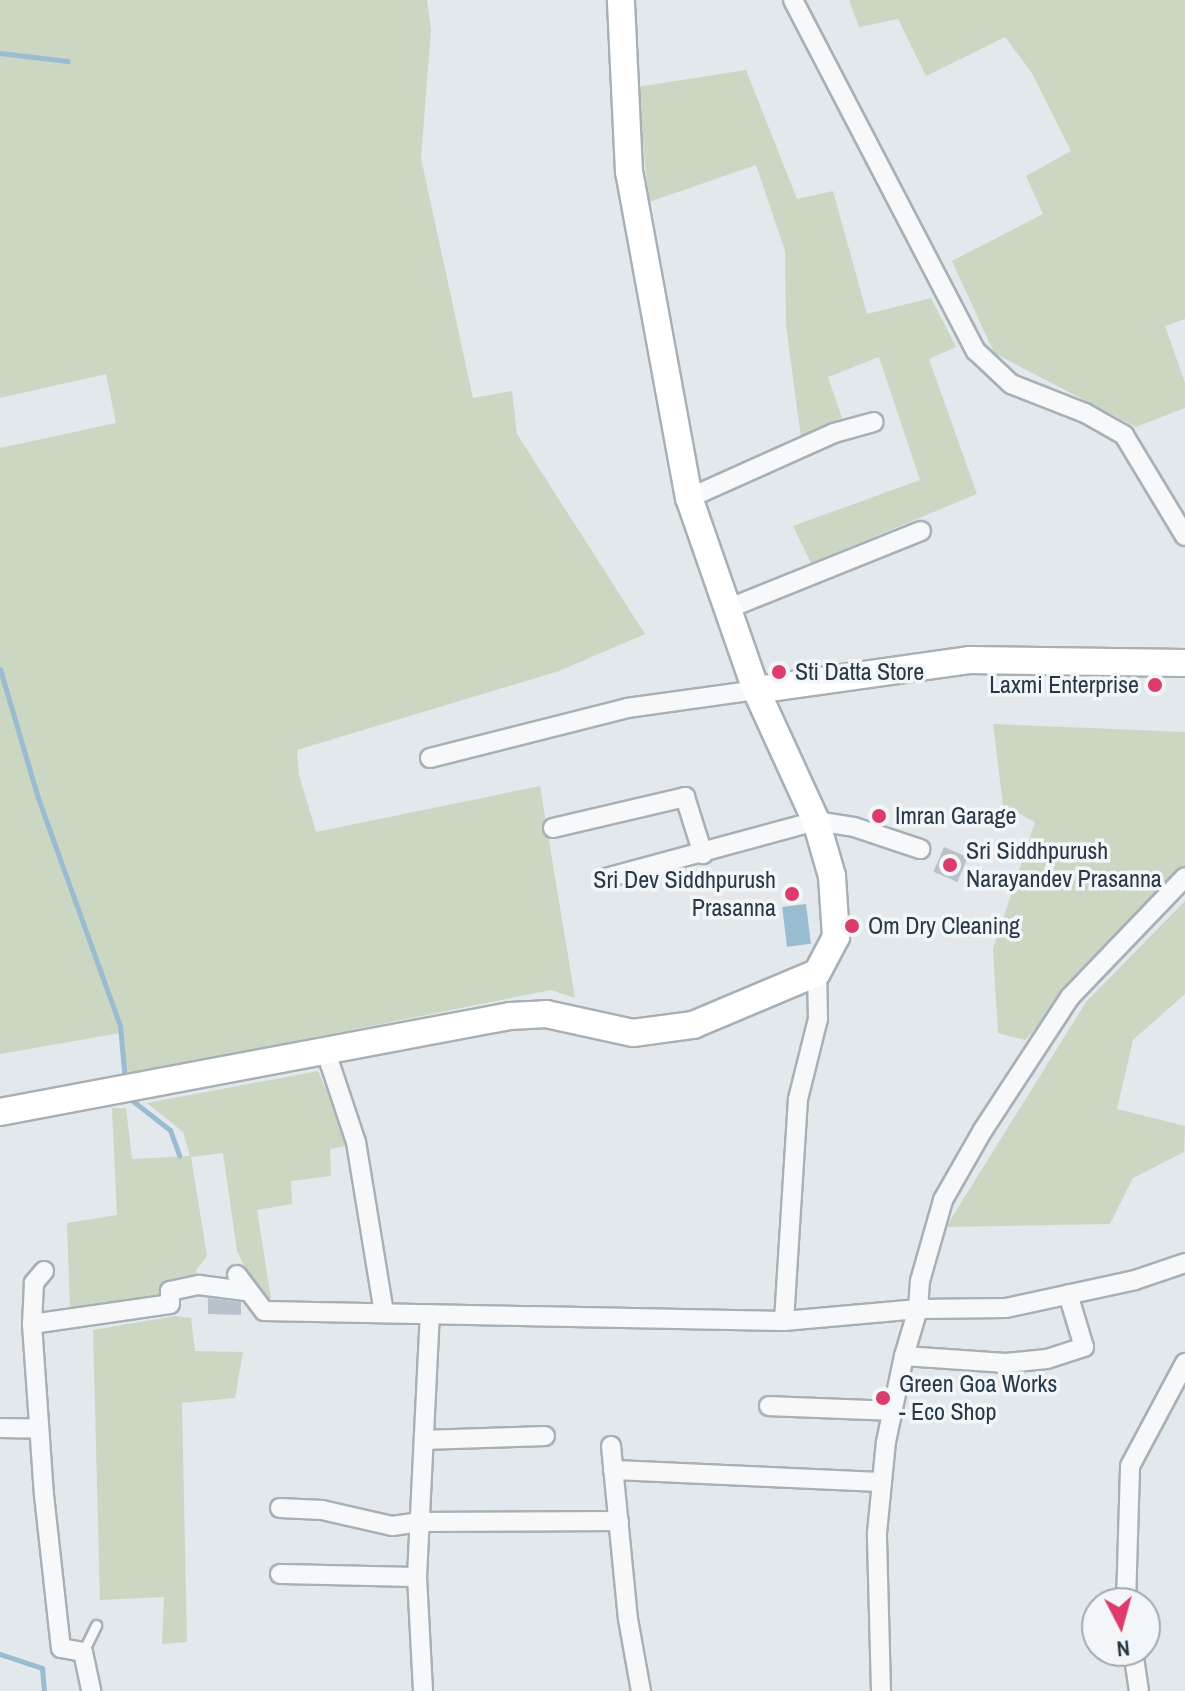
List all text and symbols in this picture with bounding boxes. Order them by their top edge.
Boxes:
place label: Sti Datta Store [795,658,924,686]
marker: Sti Datta Store [770,663,788,681]
place label: Laxmi Enterprise [989,671,1139,699]
marker: Laxmi Enterprise [1146,676,1164,694]
place label: Imran Garage [895,802,1016,830]
marker: Imran Garage [870,807,888,825]
place label: Sri Siddhpurush Narayandev Prasanna [966,837,1162,893]
marker: Sri Siddhpurush Narayandev Prasanna [941,856,959,874]
place label: Sri Dev Siddhpurush Prasanna [593,866,776,922]
marker: Sri Dev Siddhpurush Prasanna [783,885,801,903]
place label: Om Dry Cleaning [868,912,1020,940]
marker: Om Dry Cleaning [843,917,861,935]
place label: Green Goa Works - Eco Shop [899,1370,1057,1426]
marker: Green Goa Works - Eco Shop [874,1389,892,1407]
north arrow [1081,1587,1161,1667]
text: N [1115,1633,1131,1664]

